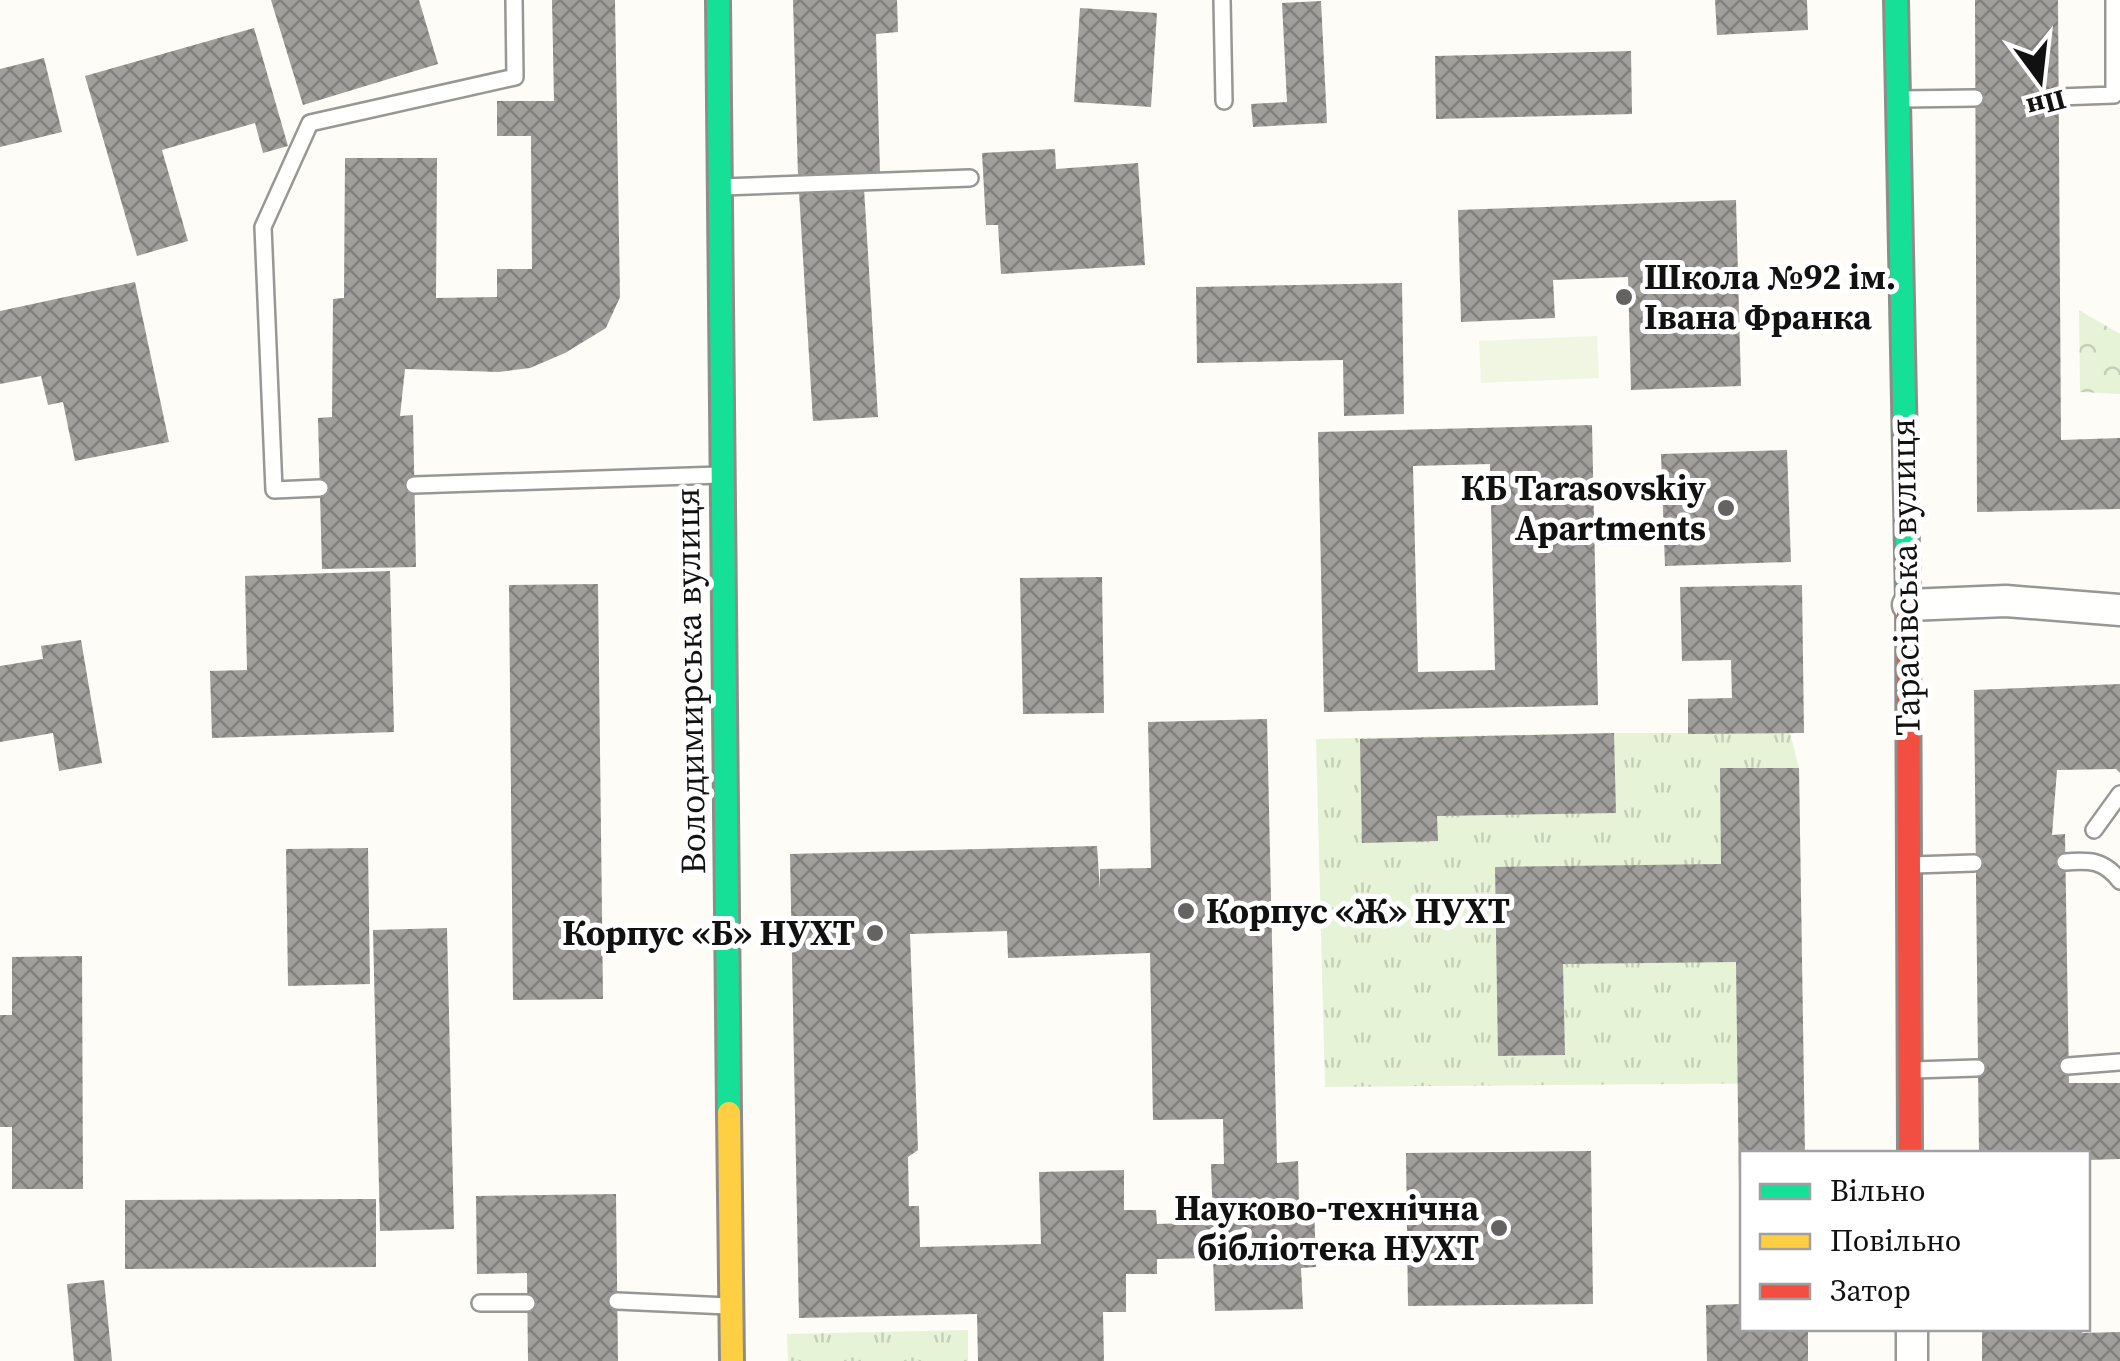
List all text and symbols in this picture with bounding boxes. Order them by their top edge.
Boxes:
north arrow [1990,30,2090,130]
text: Пн [2023,81,2070,128]
place label: Школа №92 ім. Івана Франка [1644,253,1896,341]
marker: Школа №92 ім. Івана Франка [1613,286,1635,308]
street label: Тарасівська вулиця [1878,418,1932,736]
place label: КБ Tarasovskiy Apartments [1461,464,1706,552]
street label: Володимирська вулиця [663,487,717,875]
marker: КБ Tarasovskiy Apartments [1715,497,1737,519]
place label: Корпус «Ж» НУХТ [1206,887,1510,935]
marker: Корпус «Ж» НУХТ [1175,900,1197,922]
place label: Корпус «Б» НУХТ [562,909,855,957]
marker: Корпус «Б» НУХТ [864,922,886,944]
legend [1740,1151,2090,1331]
text: Вільно [1830,1170,1925,1211]
place label: Науково-технічна бібліотека НУХТ [1174,1184,1479,1272]
marker: Науково-технічна бібліотека НУХТ [1488,1217,1510,1239]
text: Повільно [1830,1220,1961,1261]
text: Затор [1830,1270,1911,1311]

